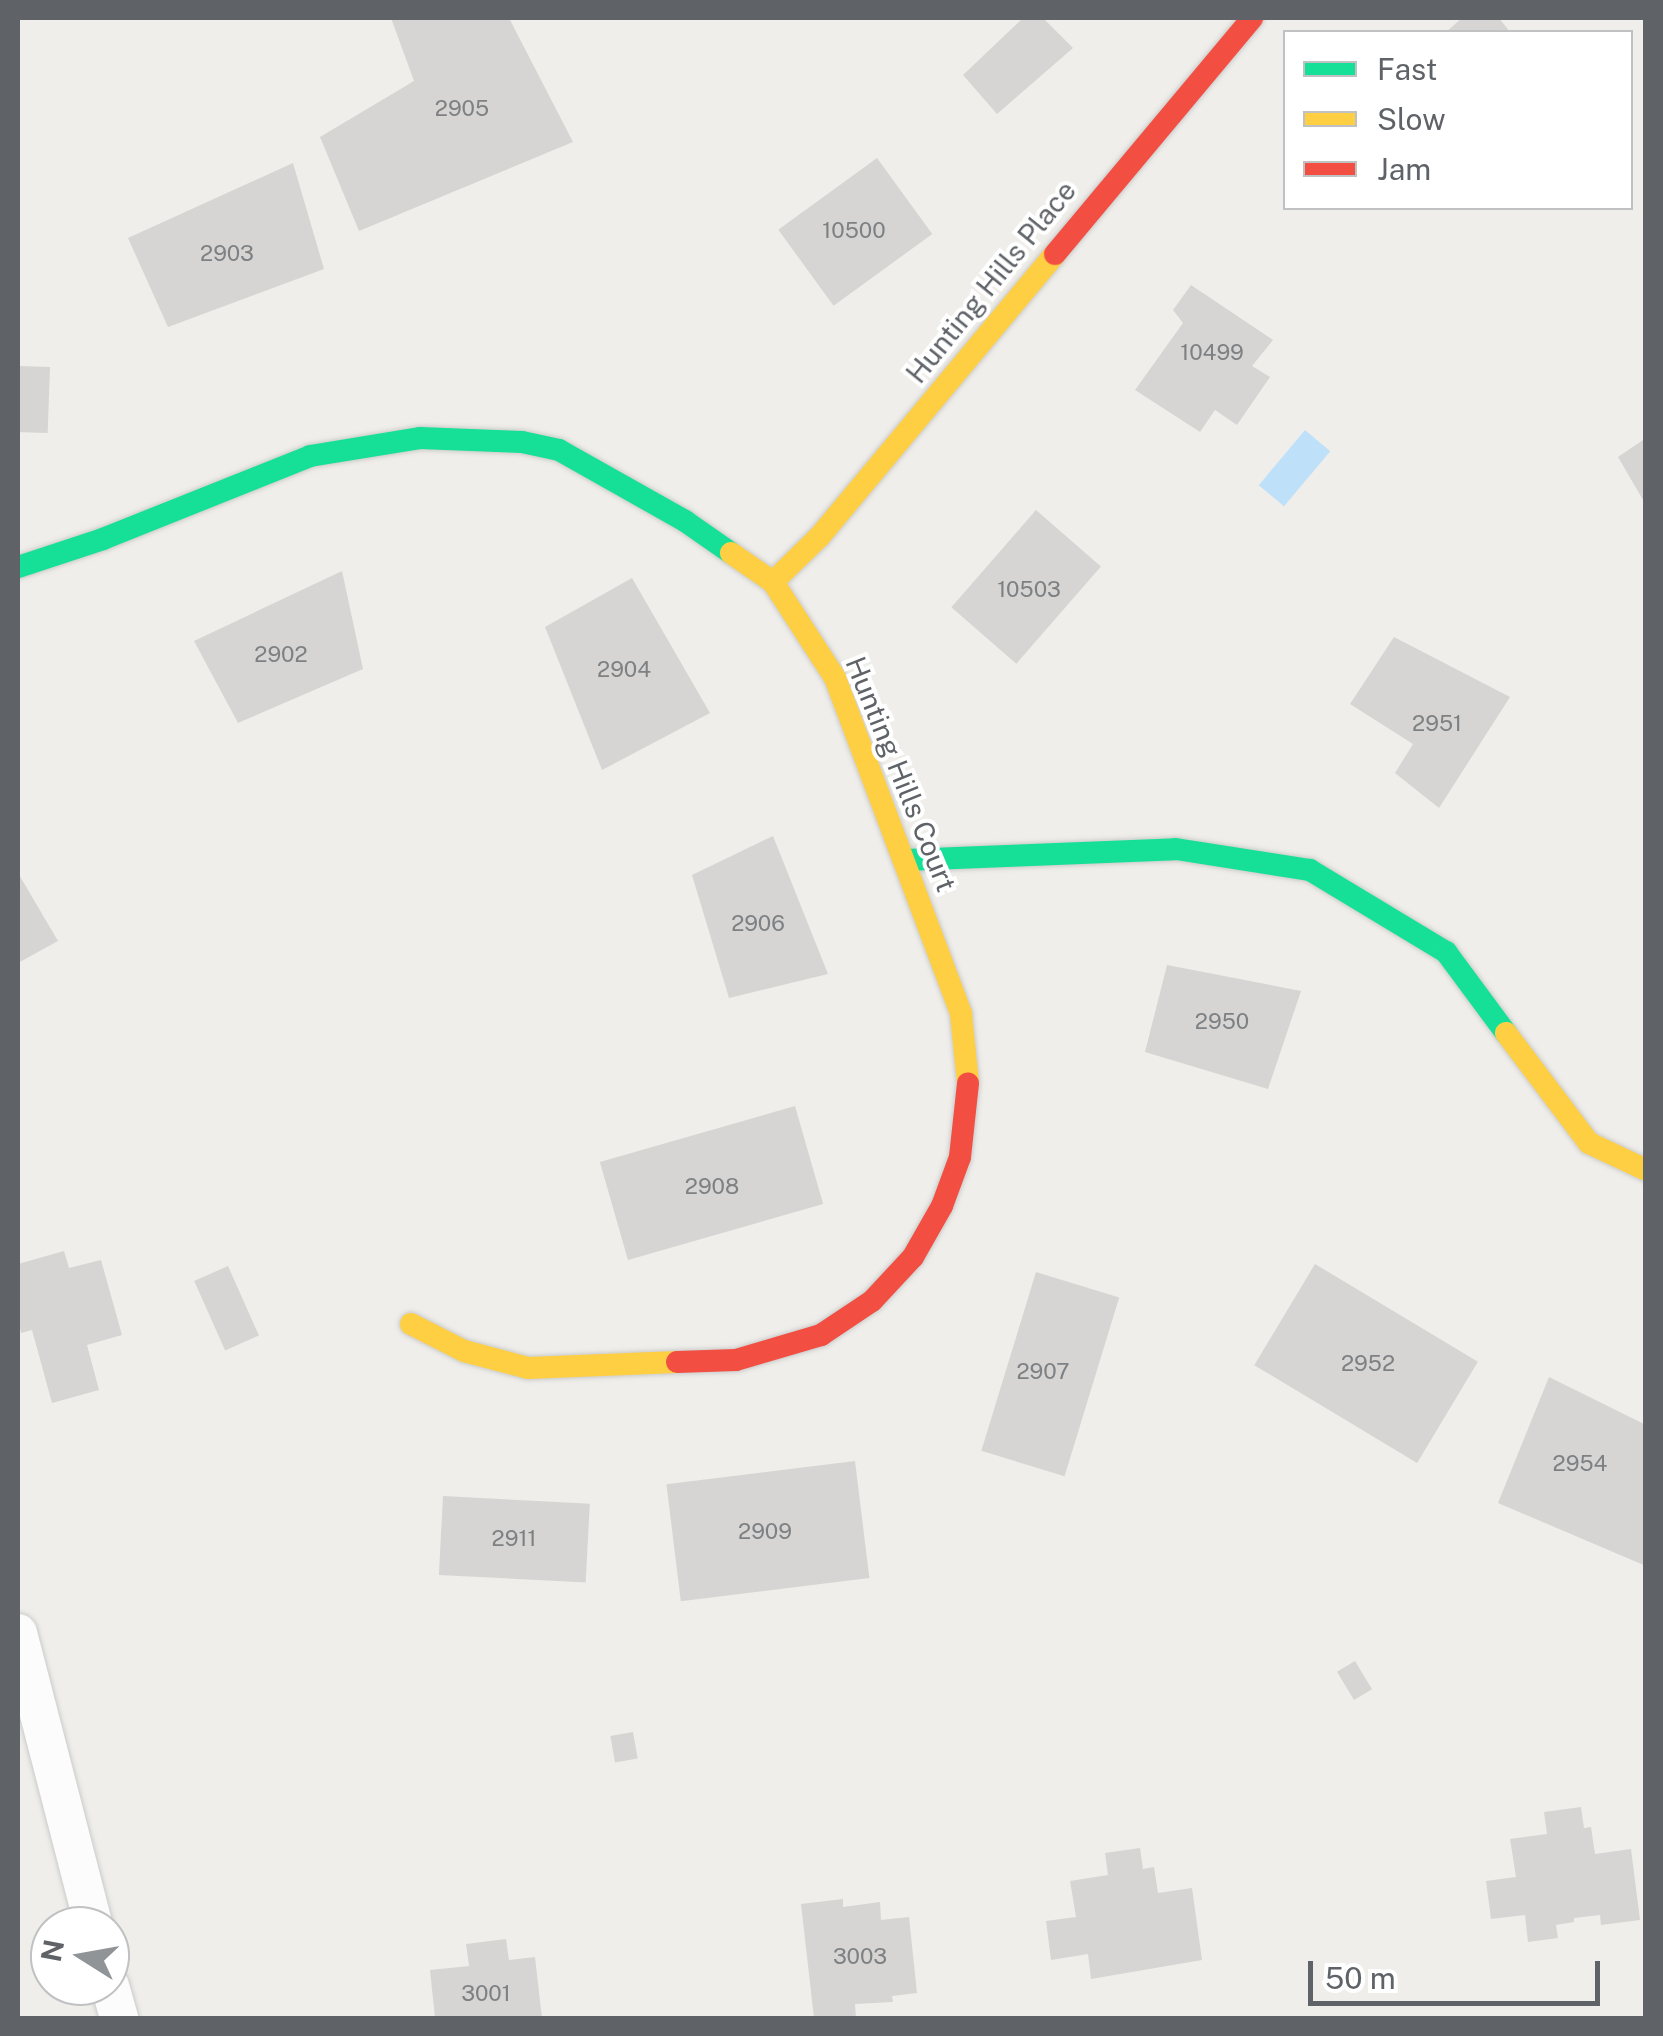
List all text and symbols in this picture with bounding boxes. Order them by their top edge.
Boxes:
legend [1283,30,1633,210]
text: Fast [1377,51,1437,87]
house number: 2905 [435,96,489,122]
text: Slow [1377,101,1446,137]
text: Jam [1377,151,1431,187]
street label: Hunting Hills Place [899,174,1083,390]
house number: 10500 [822,218,886,244]
house number: 2903 [200,241,254,267]
house number: 10499 [1180,340,1244,366]
house number: 10503 [997,577,1061,603]
house number: 2902 [254,642,308,668]
street label: Hunting Hills Court [839,652,963,896]
house number: 2904 [597,657,651,683]
house number: 2951 [1412,711,1462,737]
house number: 2906 [731,911,785,937]
house number: 2950 [1195,1009,1249,1035]
house number: 2908 [685,1174,739,1200]
house number: 2952 [1341,1351,1395,1377]
house number: 2907 [1017,1359,1069,1385]
house number: 2954 [1553,1451,1607,1477]
house number: 2909 [738,1519,792,1545]
house number: 2911 [492,1526,536,1552]
north arrow [30,1906,130,2006]
text: N [34,1937,70,1964]
scale bar [1313,1941,1606,2003]
house number: 3003 [833,1944,887,1970]
text: 50 m [1325,1960,1396,1996]
house number: 3001 [461,1981,511,2007]

